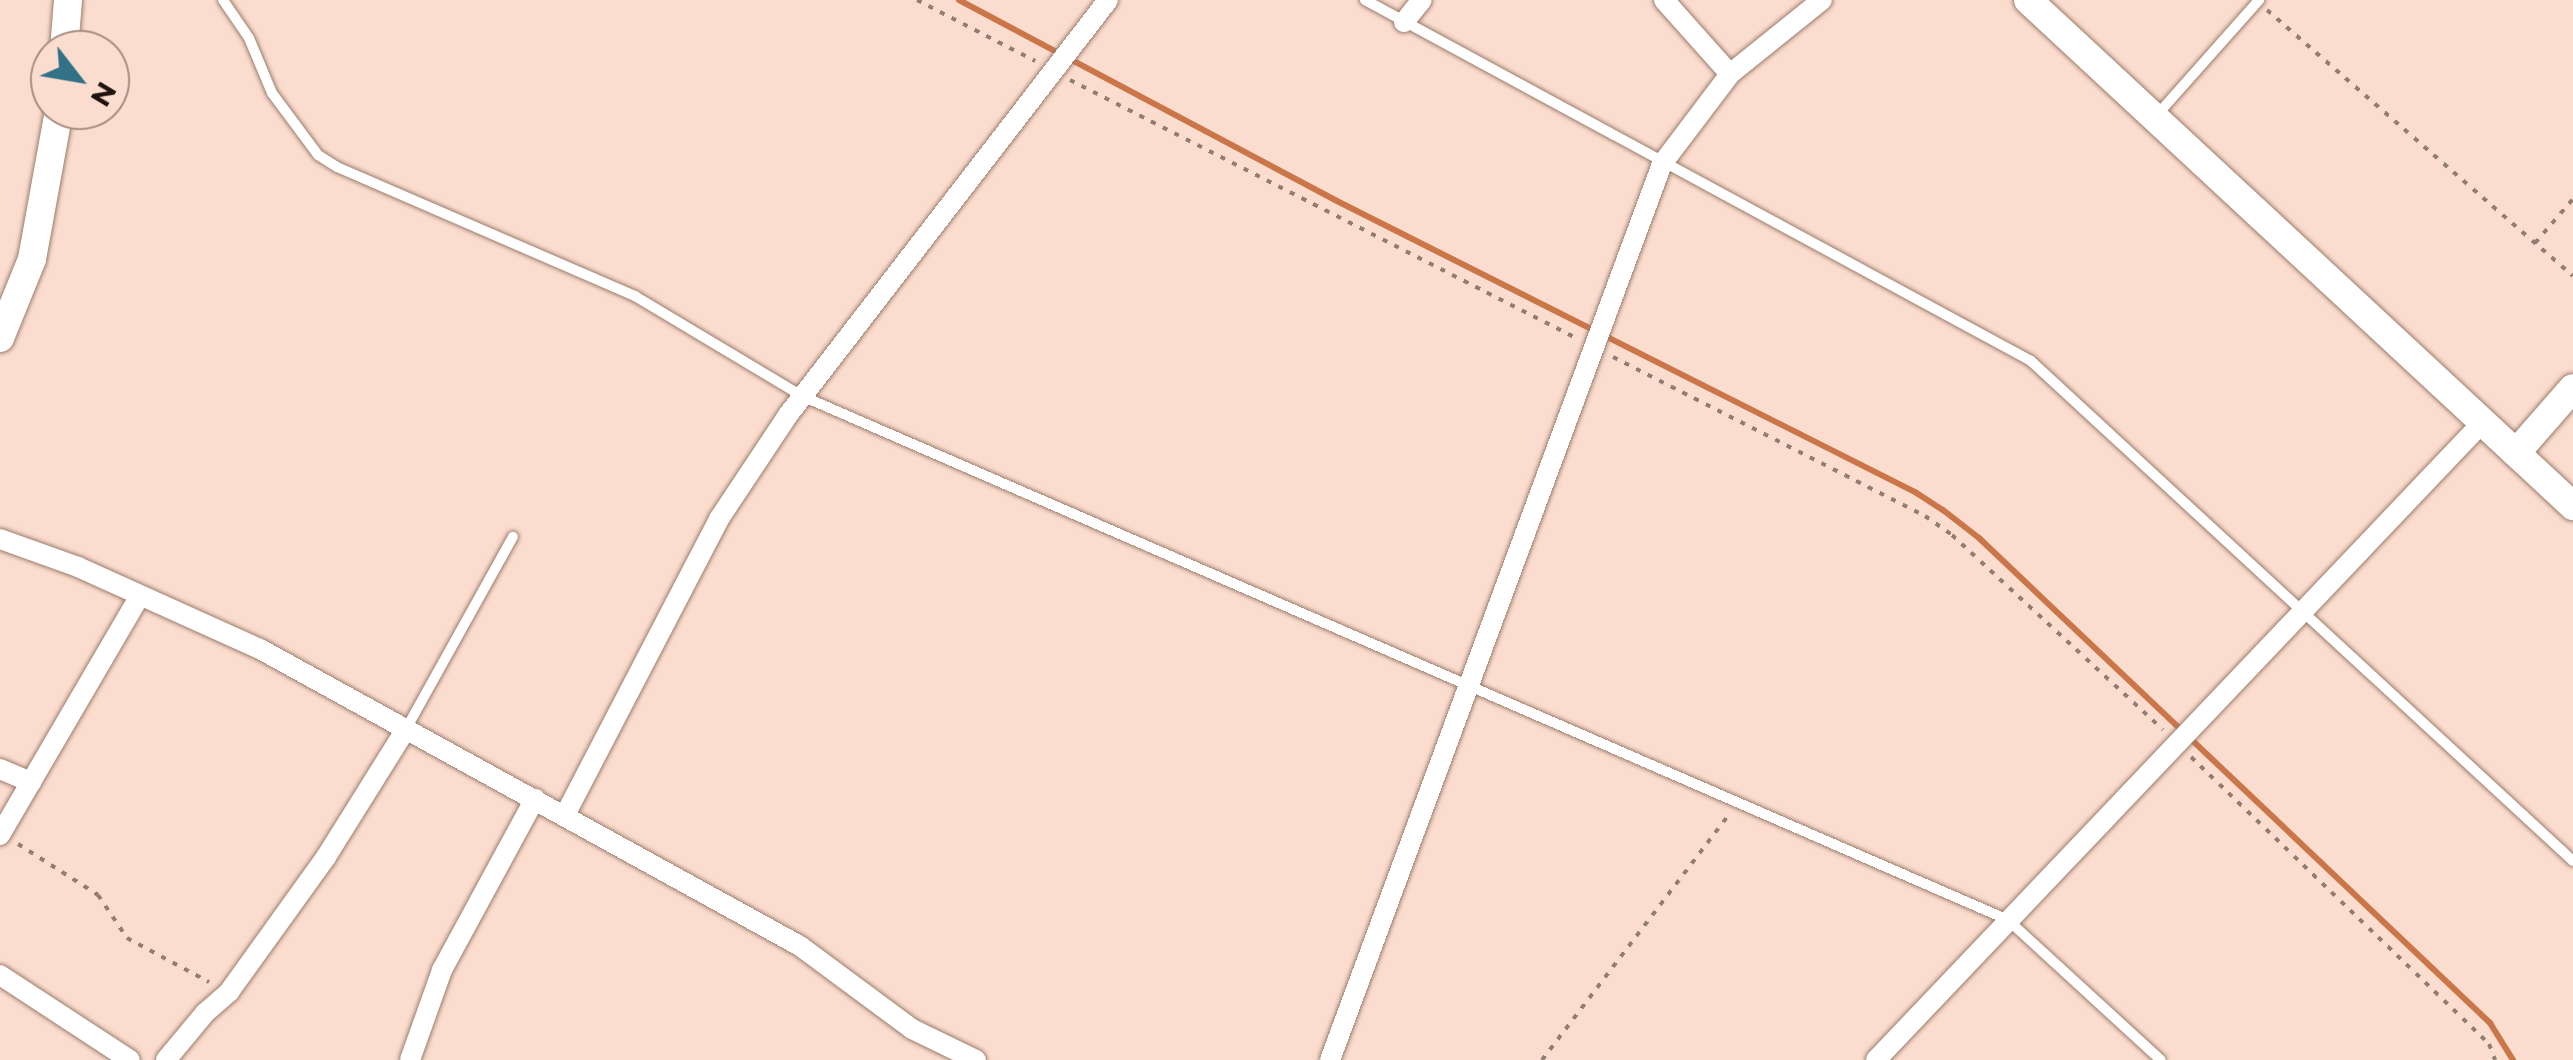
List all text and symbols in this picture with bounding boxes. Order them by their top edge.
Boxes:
north arrow [30,30,130,130]
text: N [84,76,124,113]

